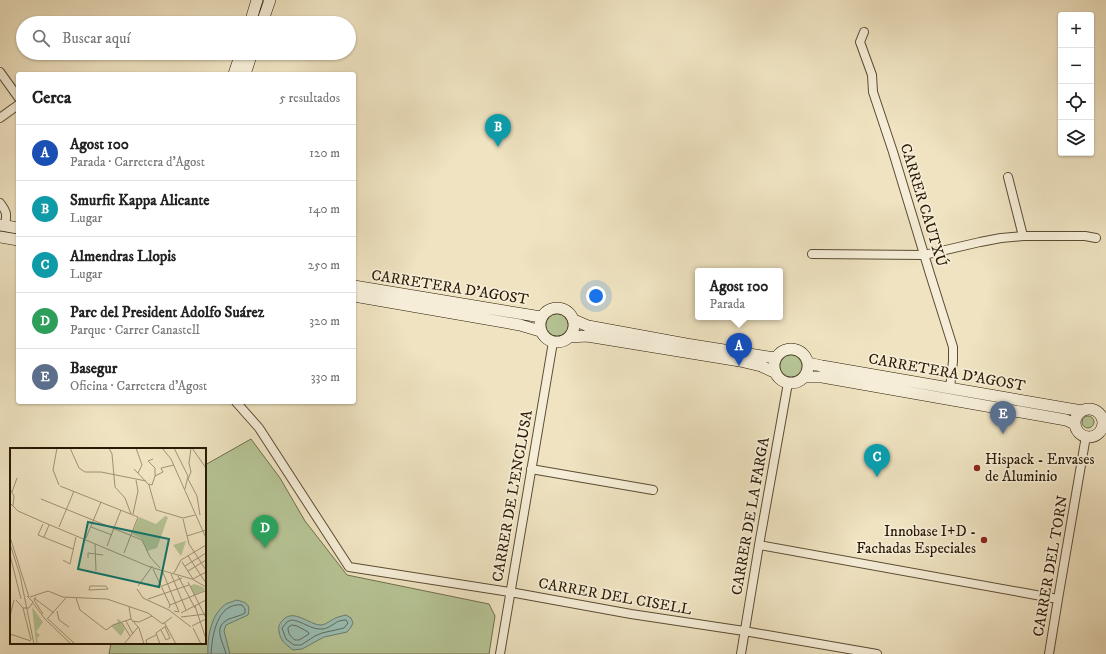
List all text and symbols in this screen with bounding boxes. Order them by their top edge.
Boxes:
map controls [1058,12,1094,156]
button: + [1058,12,1094,48]
search box [16,16,356,60]
icon: search [30,27,52,49]
text: Buscar aquí [62,29,130,48]
button: − [1058,48,1094,84]
button: locate [1058,84,1094,120]
text: Cerca [32,87,71,109]
text: 5 resultados [279,90,340,106]
pin: B [485,114,511,147]
button: layers [1058,120,1094,156]
text: Agost 100 [70,135,129,154]
street label: CARRER CAUTXÚ [896,141,952,269]
text: A [41,145,49,161]
text: 120 m [309,145,340,161]
text: Parada · Carretera d'Agost [70,154,205,170]
text: Smurfit Kappa Alicante [70,191,209,210]
text: B [41,201,49,217]
text: 140 m [308,201,340,217]
text: Lugar [70,210,102,226]
text: Almendras Llopis [70,247,176,266]
text: C [41,257,49,273]
text: 250 m [308,257,340,273]
text: Lugar [70,266,102,282]
street label: CARRETERA D'AGOST [370,266,531,309]
popup [695,268,783,320]
text: Agost 100 [710,277,768,296]
your location [586,286,606,306]
text: Parada [710,296,745,312]
text: Parc del President Adolfo Suárez [70,303,264,322]
text: D [40,313,50,329]
text: 320 m [309,313,340,329]
text: Parque · Carrer Canastell [70,322,200,338]
pin: A [726,333,752,366]
street label: CARRETERA D'AGOST [867,349,1028,396]
text: Basegur [70,359,117,378]
text: E [40,369,50,385]
text: 330 m [311,369,340,385]
text: Oficina · Carretera d'Agost [70,378,207,394]
pin: E [990,401,1016,434]
street label: CARRER DE L'ENCLUSA [488,408,537,583]
street label: CARRER DE LA FARGA [727,435,774,597]
pin: C [864,444,890,477]
inset map [10,448,206,644]
place label: Hispack - Envases de Aluminio [985,450,1094,486]
marker: Hispack - Envases de Aluminio [972,463,982,473]
street label: CARRER DEL TORN [1029,494,1072,638]
pin: D [252,515,278,548]
place label: Innobase I+D - Fachadas Especiales [856,522,976,558]
marker: Innobase I+D - Fachadas Especiales [979,535,989,545]
street label: CARRER DEL CISELL [537,574,693,619]

